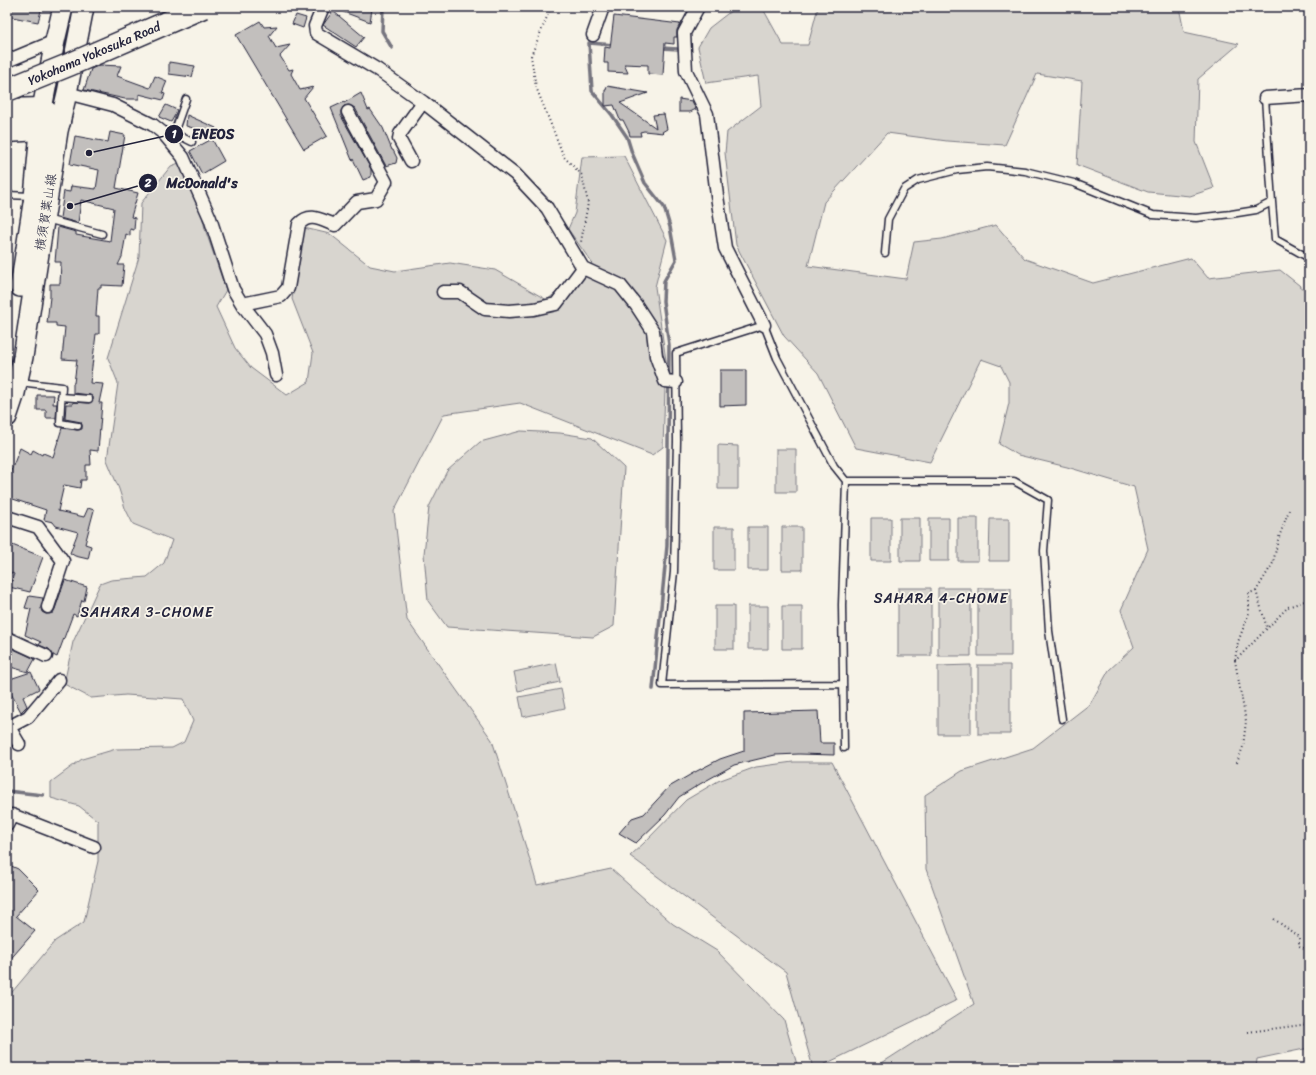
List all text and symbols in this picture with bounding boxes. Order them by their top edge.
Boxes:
street label: Yokohama Yokosuka Road [24,15,165,92]
callout: ENEOS [164,121,243,147]
text: ENEOS [191,122,235,147]
text: 1 [171,123,177,145]
callout: McDonald's [138,170,246,196]
street label: 横須賀葉山線 [28,171,63,252]
text: McDonald's [165,171,238,196]
text: 2 [144,172,152,194]
district label: SAHARA 4-CHOME [874,586,1009,611]
district label: SAHARA 3-CHOME [80,600,214,625]

